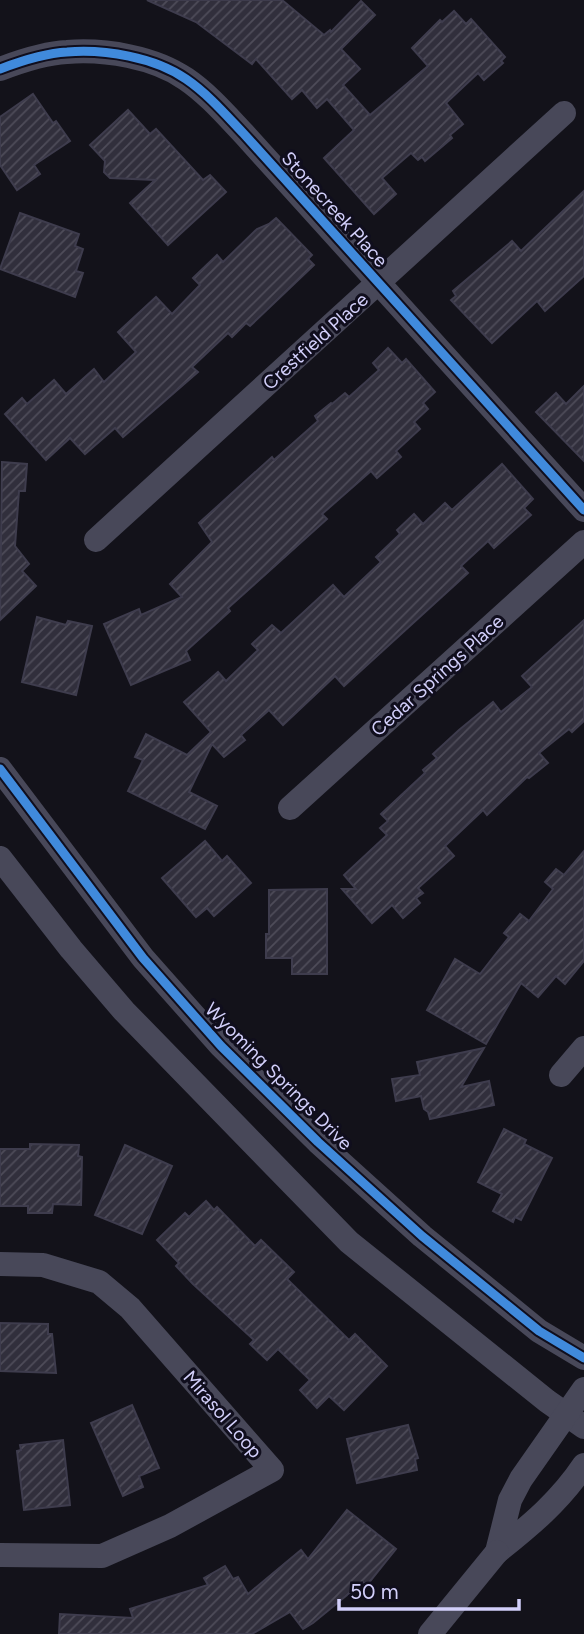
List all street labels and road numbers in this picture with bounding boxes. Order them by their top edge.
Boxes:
street label: Stonecreek Place [277,147,393,272]
street label: Crestfield Place [258,288,373,395]
street label: Cedar Springs Place [366,610,508,741]
street label: Wyoming Springs Drive [200,998,357,1155]
street label: Mirasol Loop [178,1366,267,1463]

